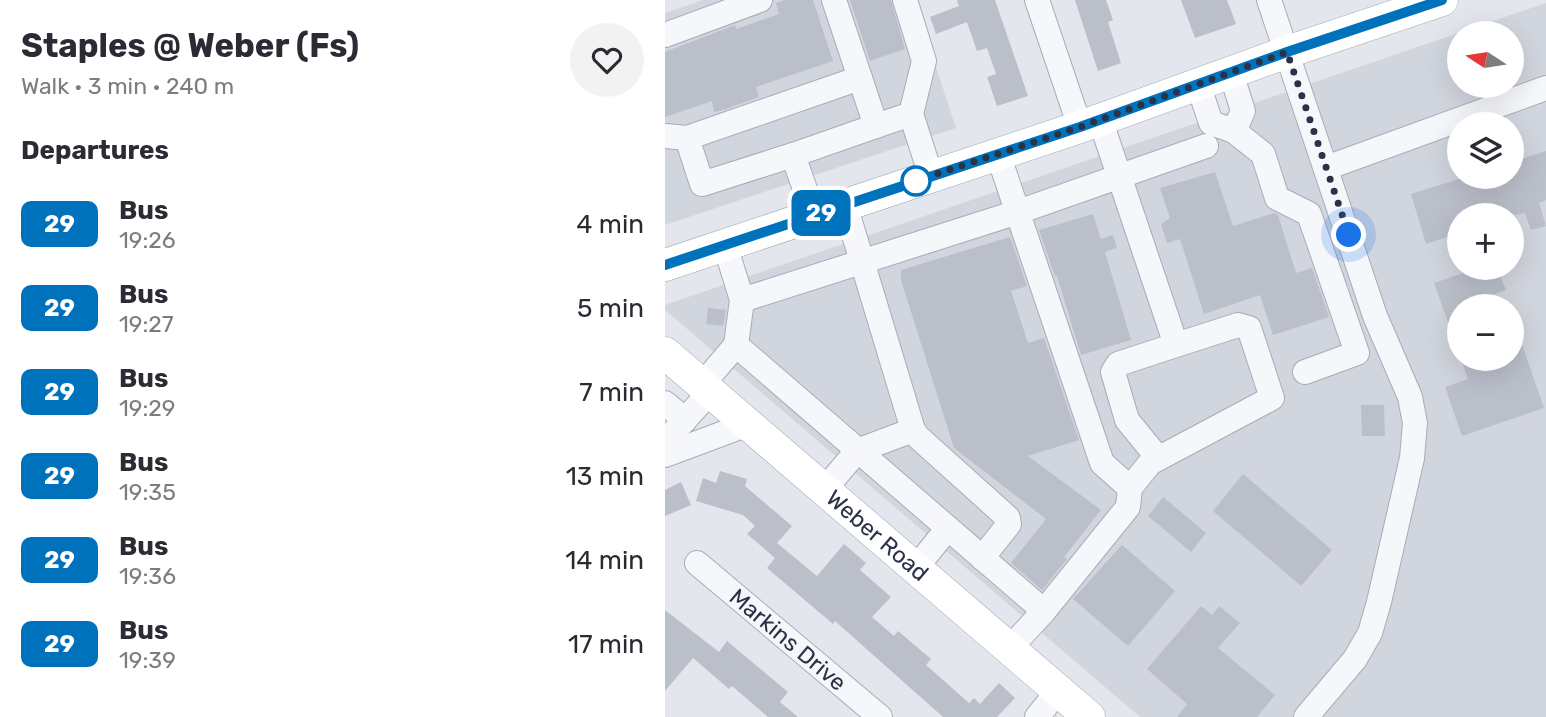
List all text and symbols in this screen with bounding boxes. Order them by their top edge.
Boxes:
north arrow [1447,21,1524,98]
map controls [1447,21,1524,371]
button: heart [570,23,644,97]
text: Staples @ Weber (Fs) [21,26,359,65]
text: Walk · 3 min · 240 m [21,72,234,100]
button: layers [1447,112,1524,189]
text: Departures [21,135,169,166]
unlabelled marker [901,166,931,196]
line badge: 29 [789,190,853,236]
text: Bus [119,195,168,226]
text: 29 [806,199,836,227]
button: + [1447,203,1524,280]
text: 4 min [576,209,644,240]
text: 29 [44,210,75,238]
your location [1331,217,1366,252]
text: 19:26 [119,226,176,254]
text: Bus [119,279,168,310]
text: 5 min [577,293,644,324]
text: 29 [44,294,75,322]
button: − [1447,294,1524,371]
text: 19:27 [119,310,174,338]
text: Bus [119,363,168,394]
text: 7 min [579,377,644,408]
text: 29 [44,378,75,406]
text: 19:29 [119,394,176,422]
text: Bus [119,447,168,478]
text: 13 min [566,461,644,492]
text: 29 [44,462,75,490]
text: 19:35 [119,478,176,506]
street label: Weber Road [821,484,934,587]
text: Bus [119,531,168,562]
text: 14 min [565,545,644,576]
text: 29 [44,546,75,574]
text: 19:36 [119,562,176,590]
street label: Markins Drive [724,583,852,697]
text: Bus [119,615,168,646]
text: 17 min [568,629,644,660]
text: 29 [44,630,75,658]
text: 19:39 [119,646,176,674]

